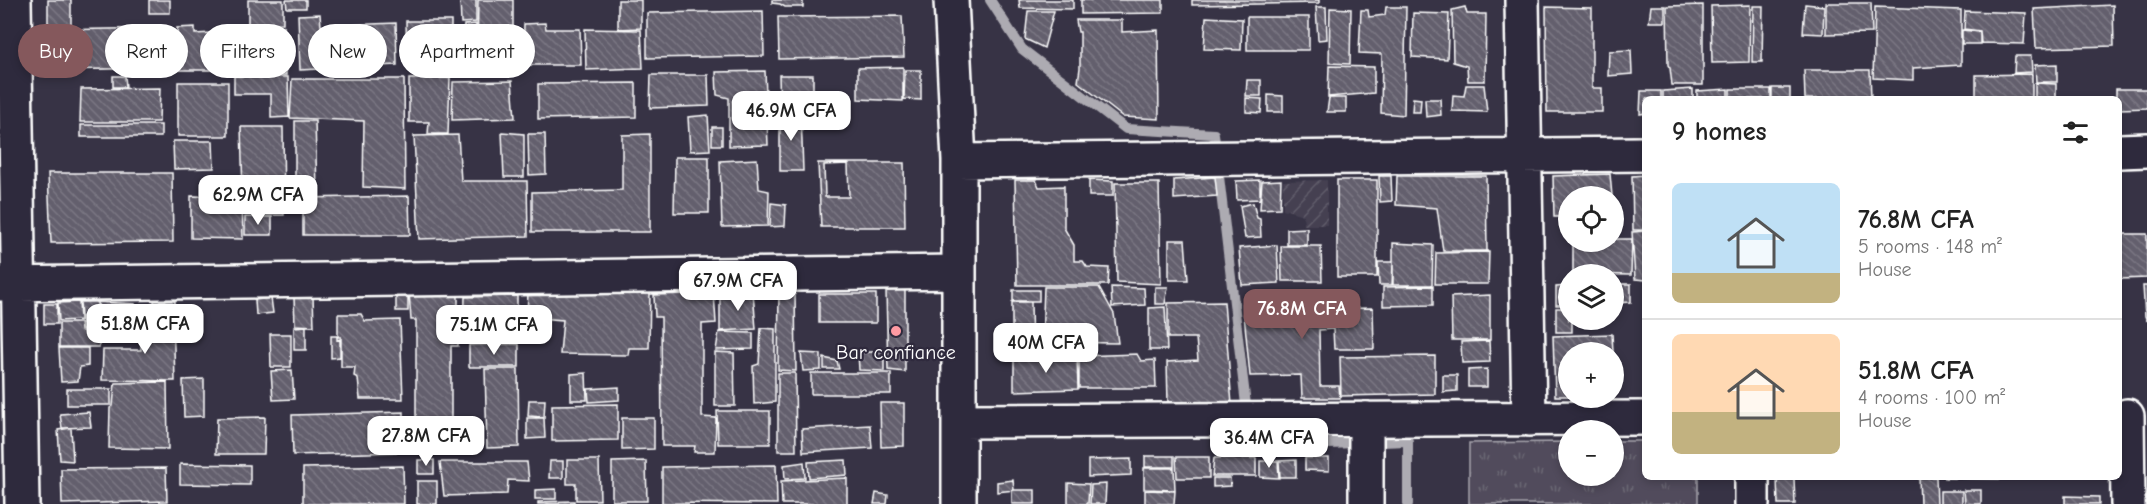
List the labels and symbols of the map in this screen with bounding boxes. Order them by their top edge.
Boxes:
pin: 46.9M CFA [722,91,860,142]
pin: 62.9M CFA [189,175,327,226]
pin: 67.9M CFA [669,261,807,312]
pin: 76.8M CFA [1233,289,1371,340]
pin: 51.8M CFA [76,304,214,355]
pin: 75.1M CFA [425,305,563,356]
pin: 40M CFA [991,323,1101,374]
marker: Bar confiance [889,324,903,338]
place label: Bar confiance [836,341,956,364]
pin: 27.8M CFA [357,416,495,467]
pin: 36.4M CFA [1200,418,1338,469]

